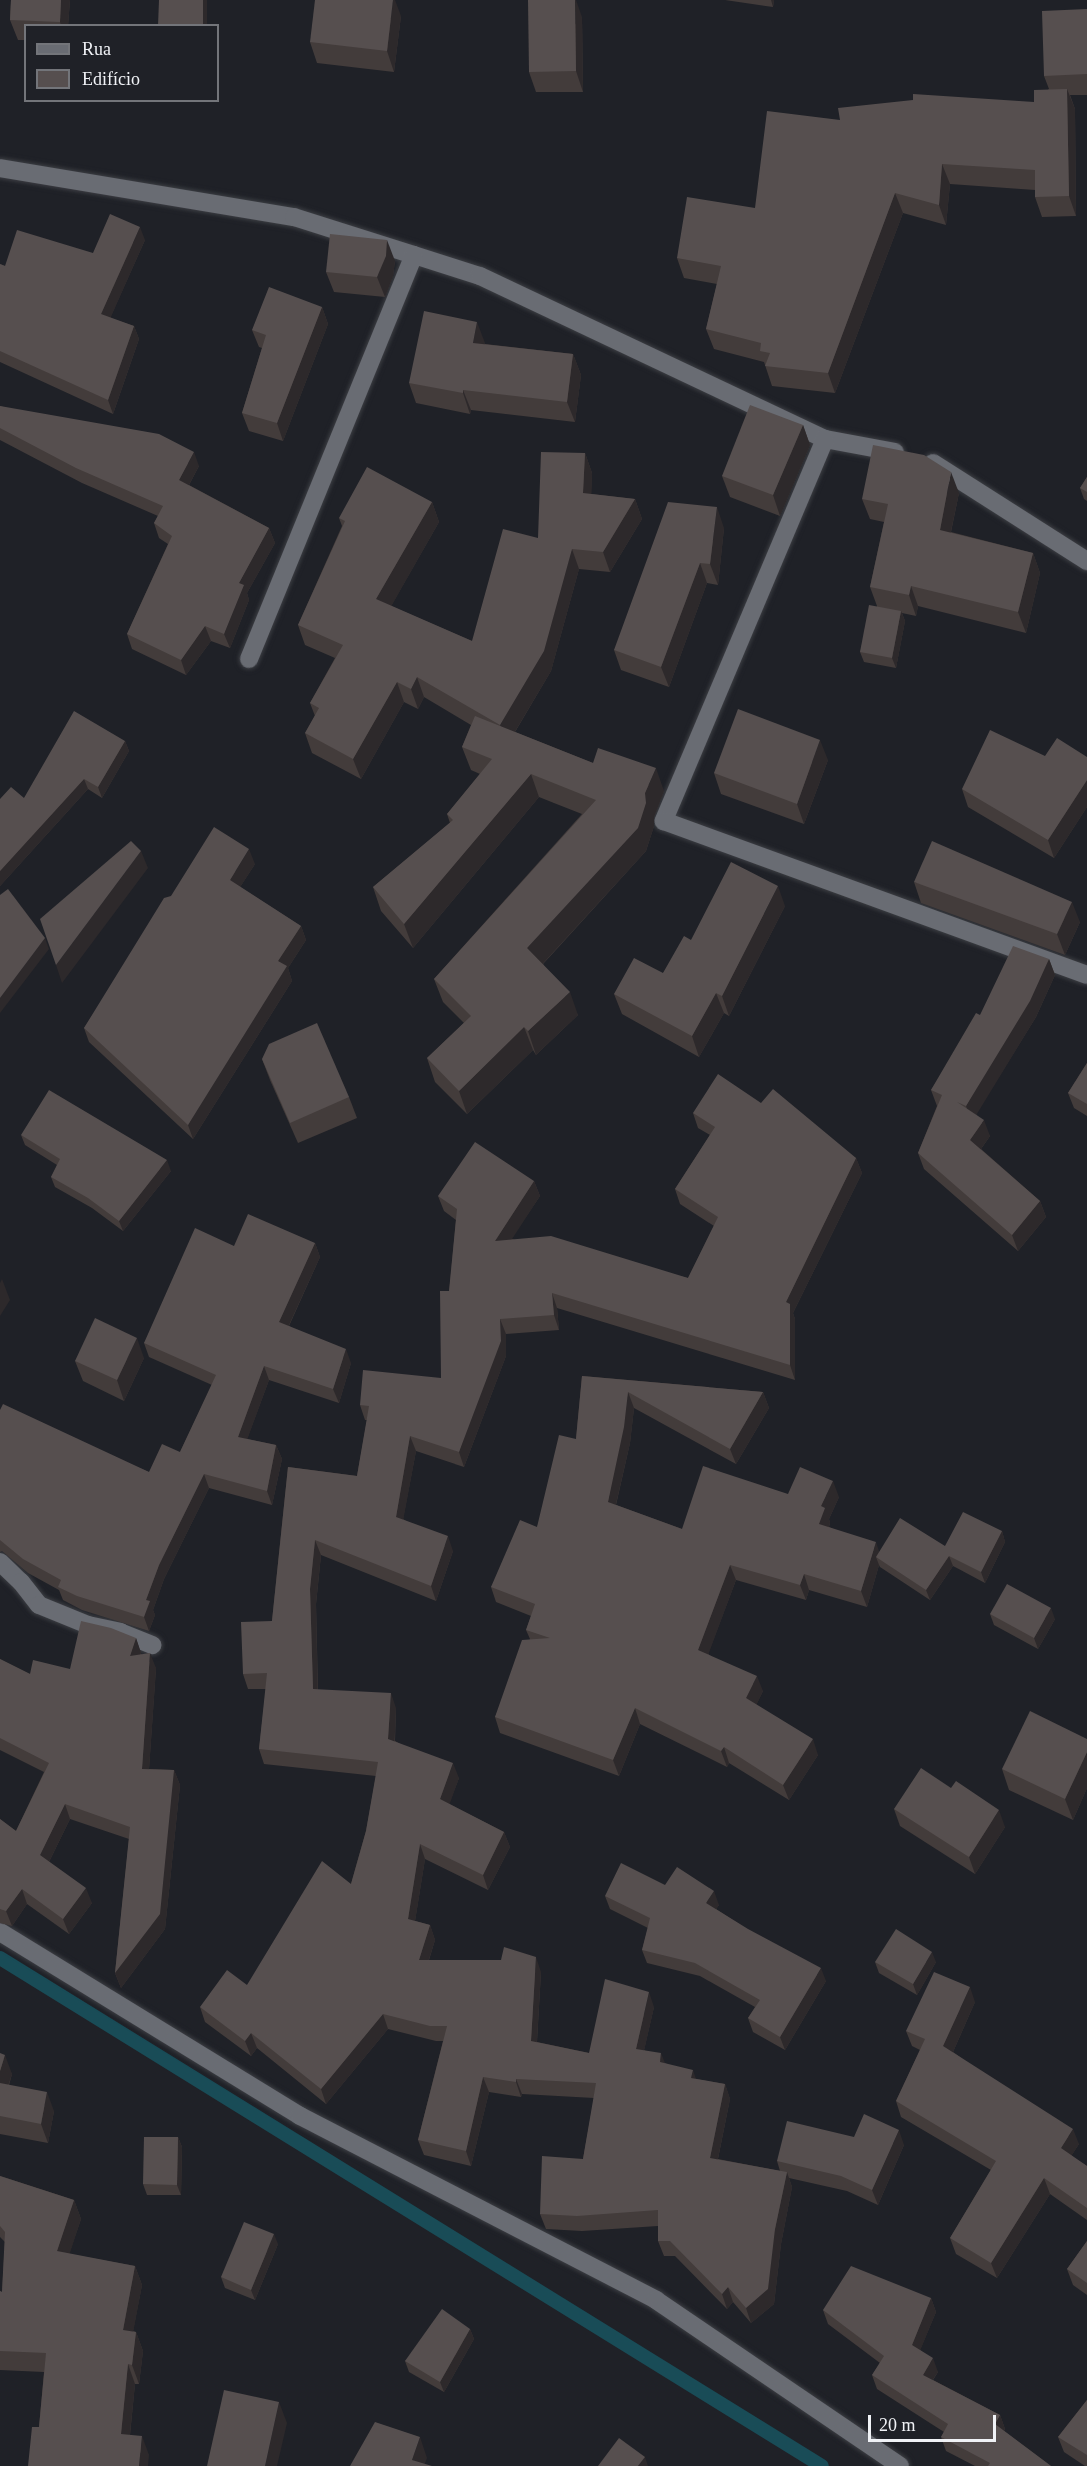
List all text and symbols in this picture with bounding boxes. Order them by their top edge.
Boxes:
legend [24,24,219,102]
text: Rua [82,39,111,59]
text: Edifício [82,69,140,89]
scale bar [871,2403,998,2441]
text: 20 m [879,2415,916,2435]

